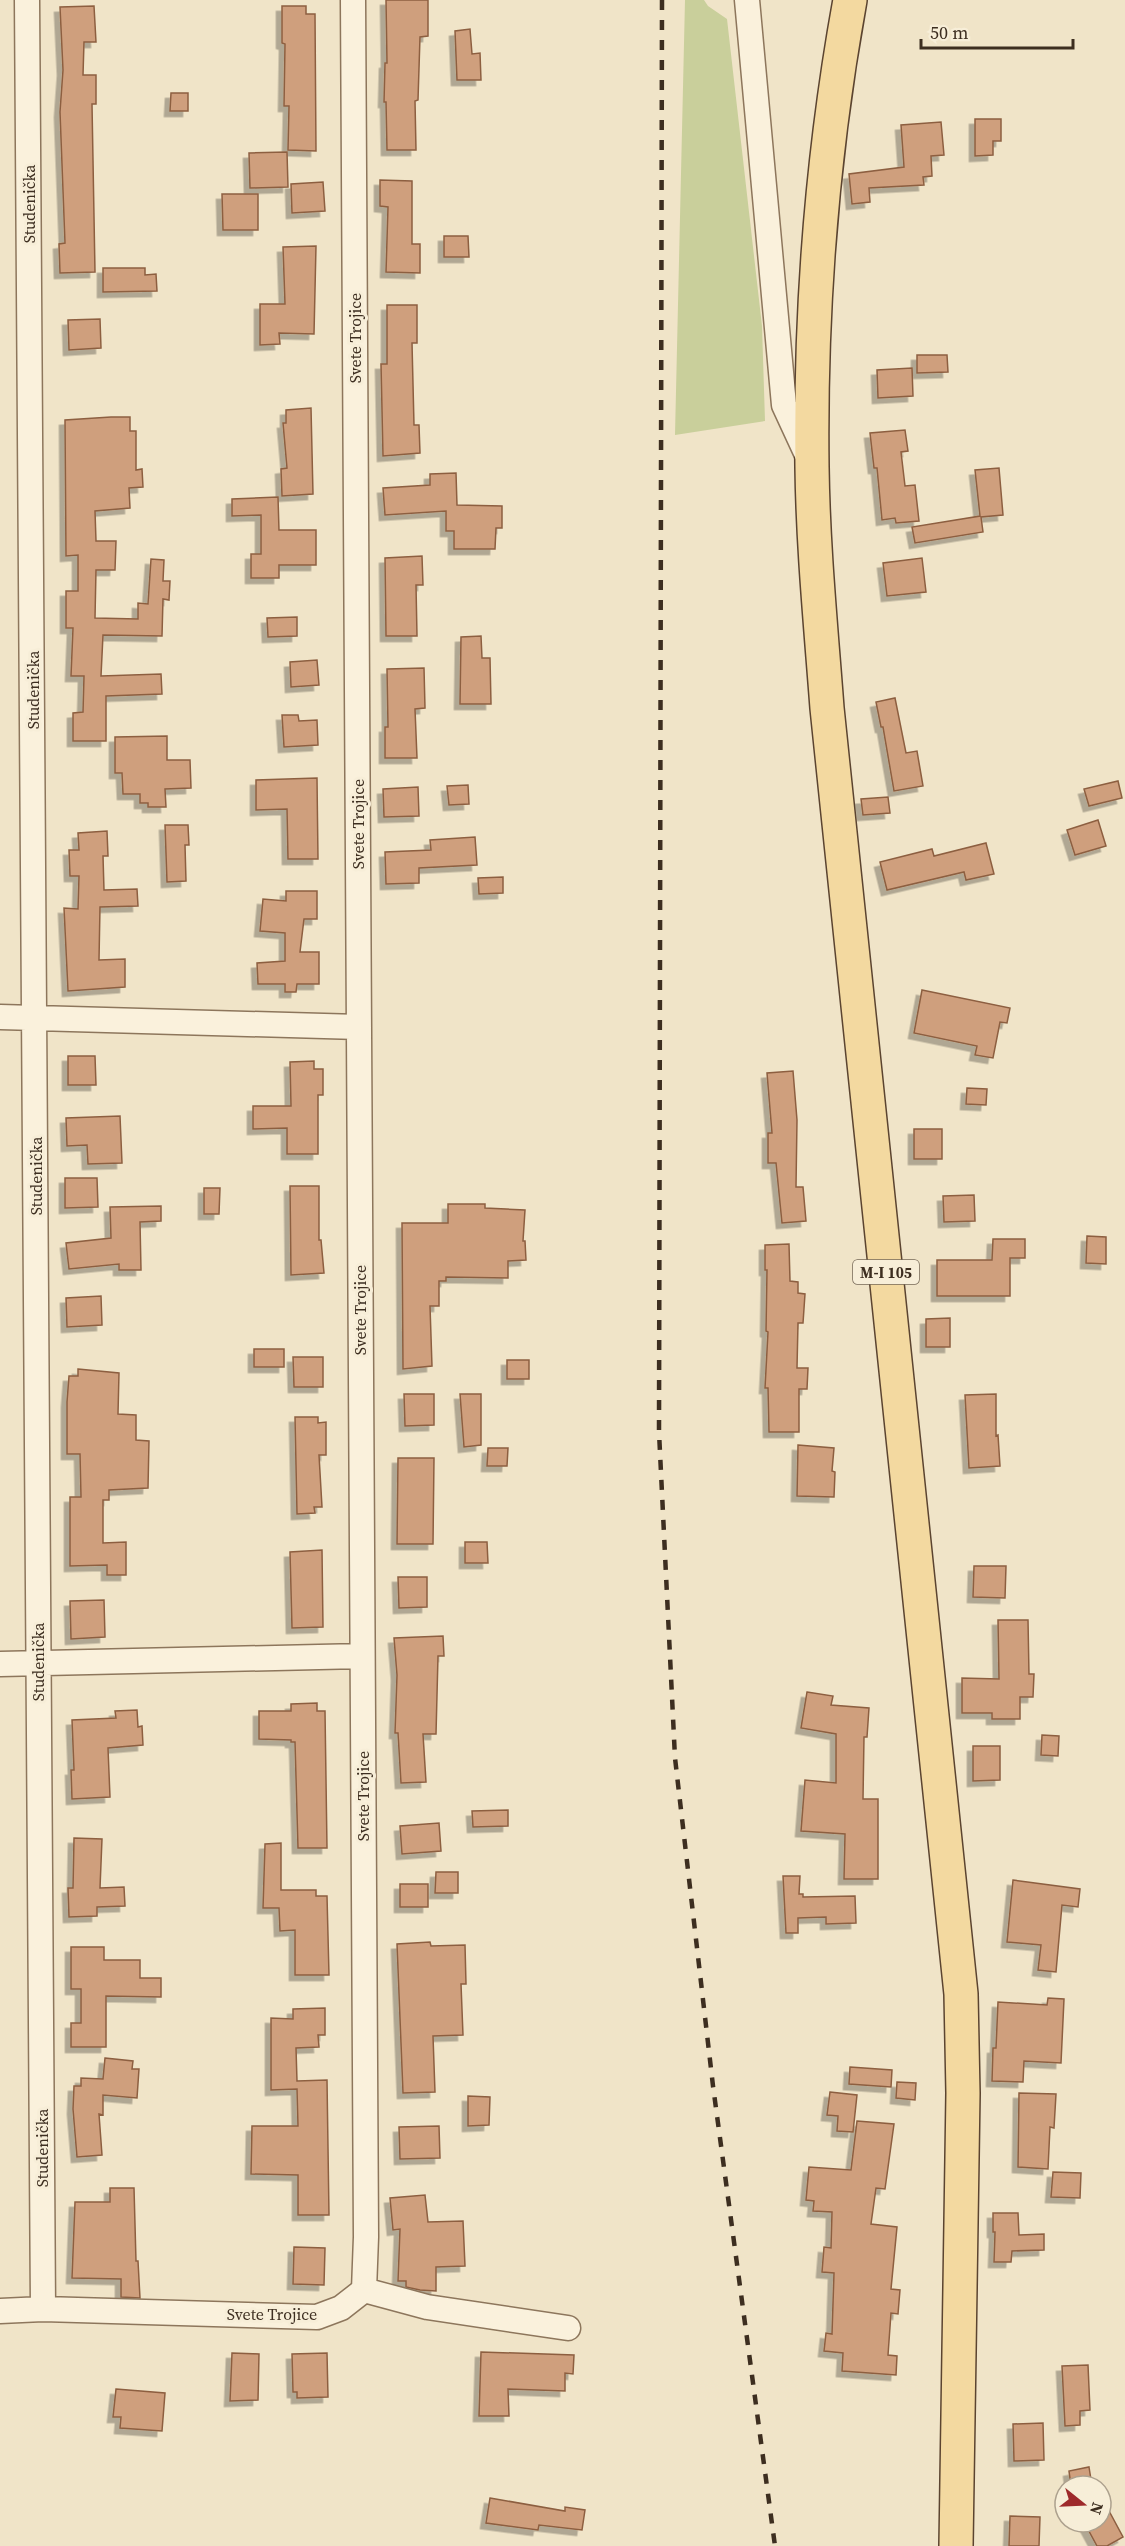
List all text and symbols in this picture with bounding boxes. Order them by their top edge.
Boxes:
scale bar [921,12,1072,50]
text: 50 m [930,20,968,45]
street label: Studenička [18,164,40,243]
street label: Svete Trojice [344,293,366,383]
street label: Studenička [22,650,44,729]
street label: Svete Trojice [347,779,369,869]
street label: Studenička [25,1136,47,1215]
road number: M-I 105 [853,1260,919,1284]
street label: Svete Trojice [349,1265,371,1355]
street label: Studenička [27,1622,49,1701]
street label: Svete Trojice [352,1751,374,1841]
street label: Studenička [31,2108,53,2187]
street label: Svete Trojice [227,2303,317,2325]
north arrow [1053,2474,1113,2534]
text: N [1085,2500,1110,2518]

